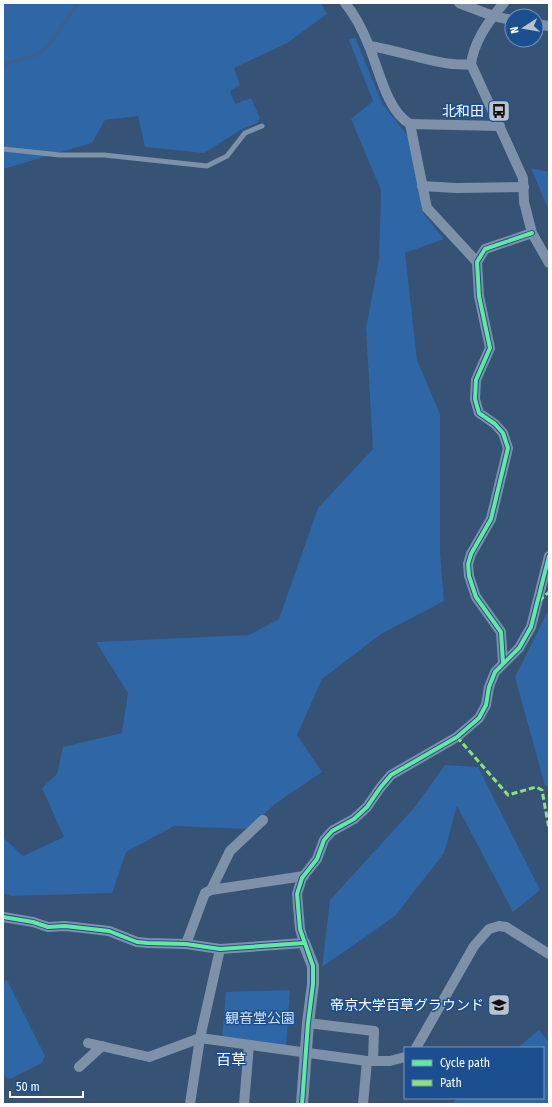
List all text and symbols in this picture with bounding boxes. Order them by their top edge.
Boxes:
north arrow [504,8,544,48]
text: N [508,25,522,35]
bus stop icon: 北和田 [486,98,512,124]
place label: 北和田 [442,103,484,120]
school or university icon: 帝京大学百草グラウンド [486,992,512,1018]
place label: 帝京大学百草グラウンド [330,997,484,1014]
park label: 観音堂公園 [225,1010,295,1027]
legend [404,1047,544,1099]
district label: 百草 [216,1051,246,1069]
text: Cycle path [440,1056,490,1070]
scale bar [10,1073,83,1099]
text: Path [440,1076,462,1090]
text: 50 m [16,1080,40,1094]

